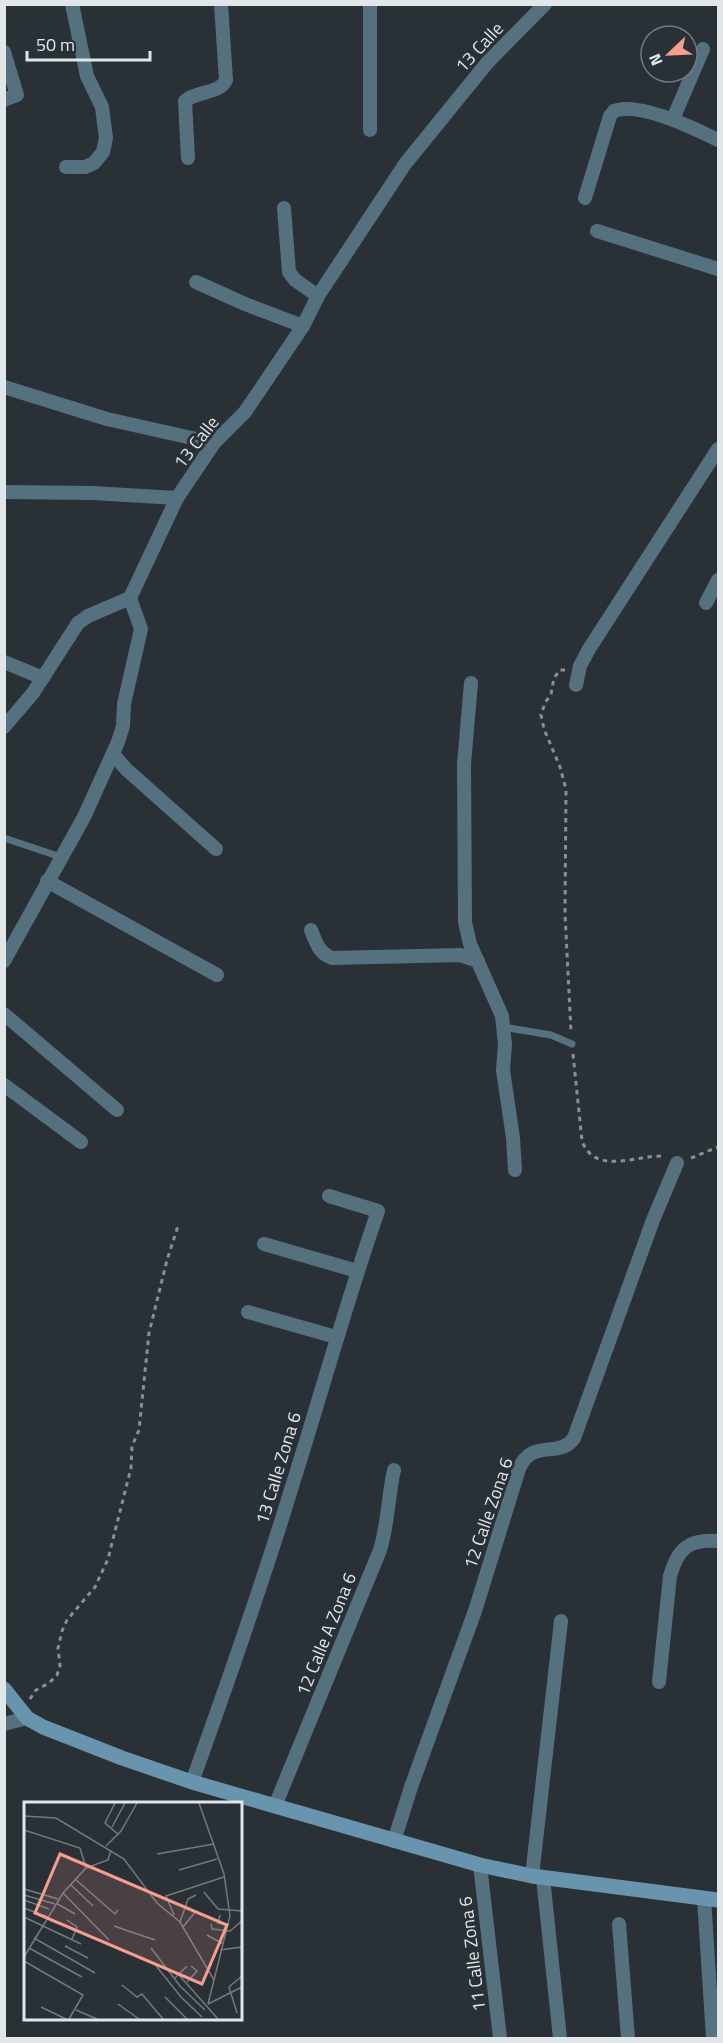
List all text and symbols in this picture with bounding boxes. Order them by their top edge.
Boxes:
street label: 13 Calle [449,16,509,78]
scale bar [27,24,150,62]
north arrow [639,24,699,84]
text: 50 m [36,31,75,58]
text: N [642,50,668,70]
street label: 13 Calle [167,410,225,474]
street label: 13 Calle Zona 6 [248,1409,308,1527]
street label: 12 Calle Zona 6 [456,1454,520,1572]
street label: 12 Calle A Zona 6 [289,1568,363,1700]
inset map [24,1802,242,2019]
street label: 11 Calle Zona 6 [452,1895,492,2013]

